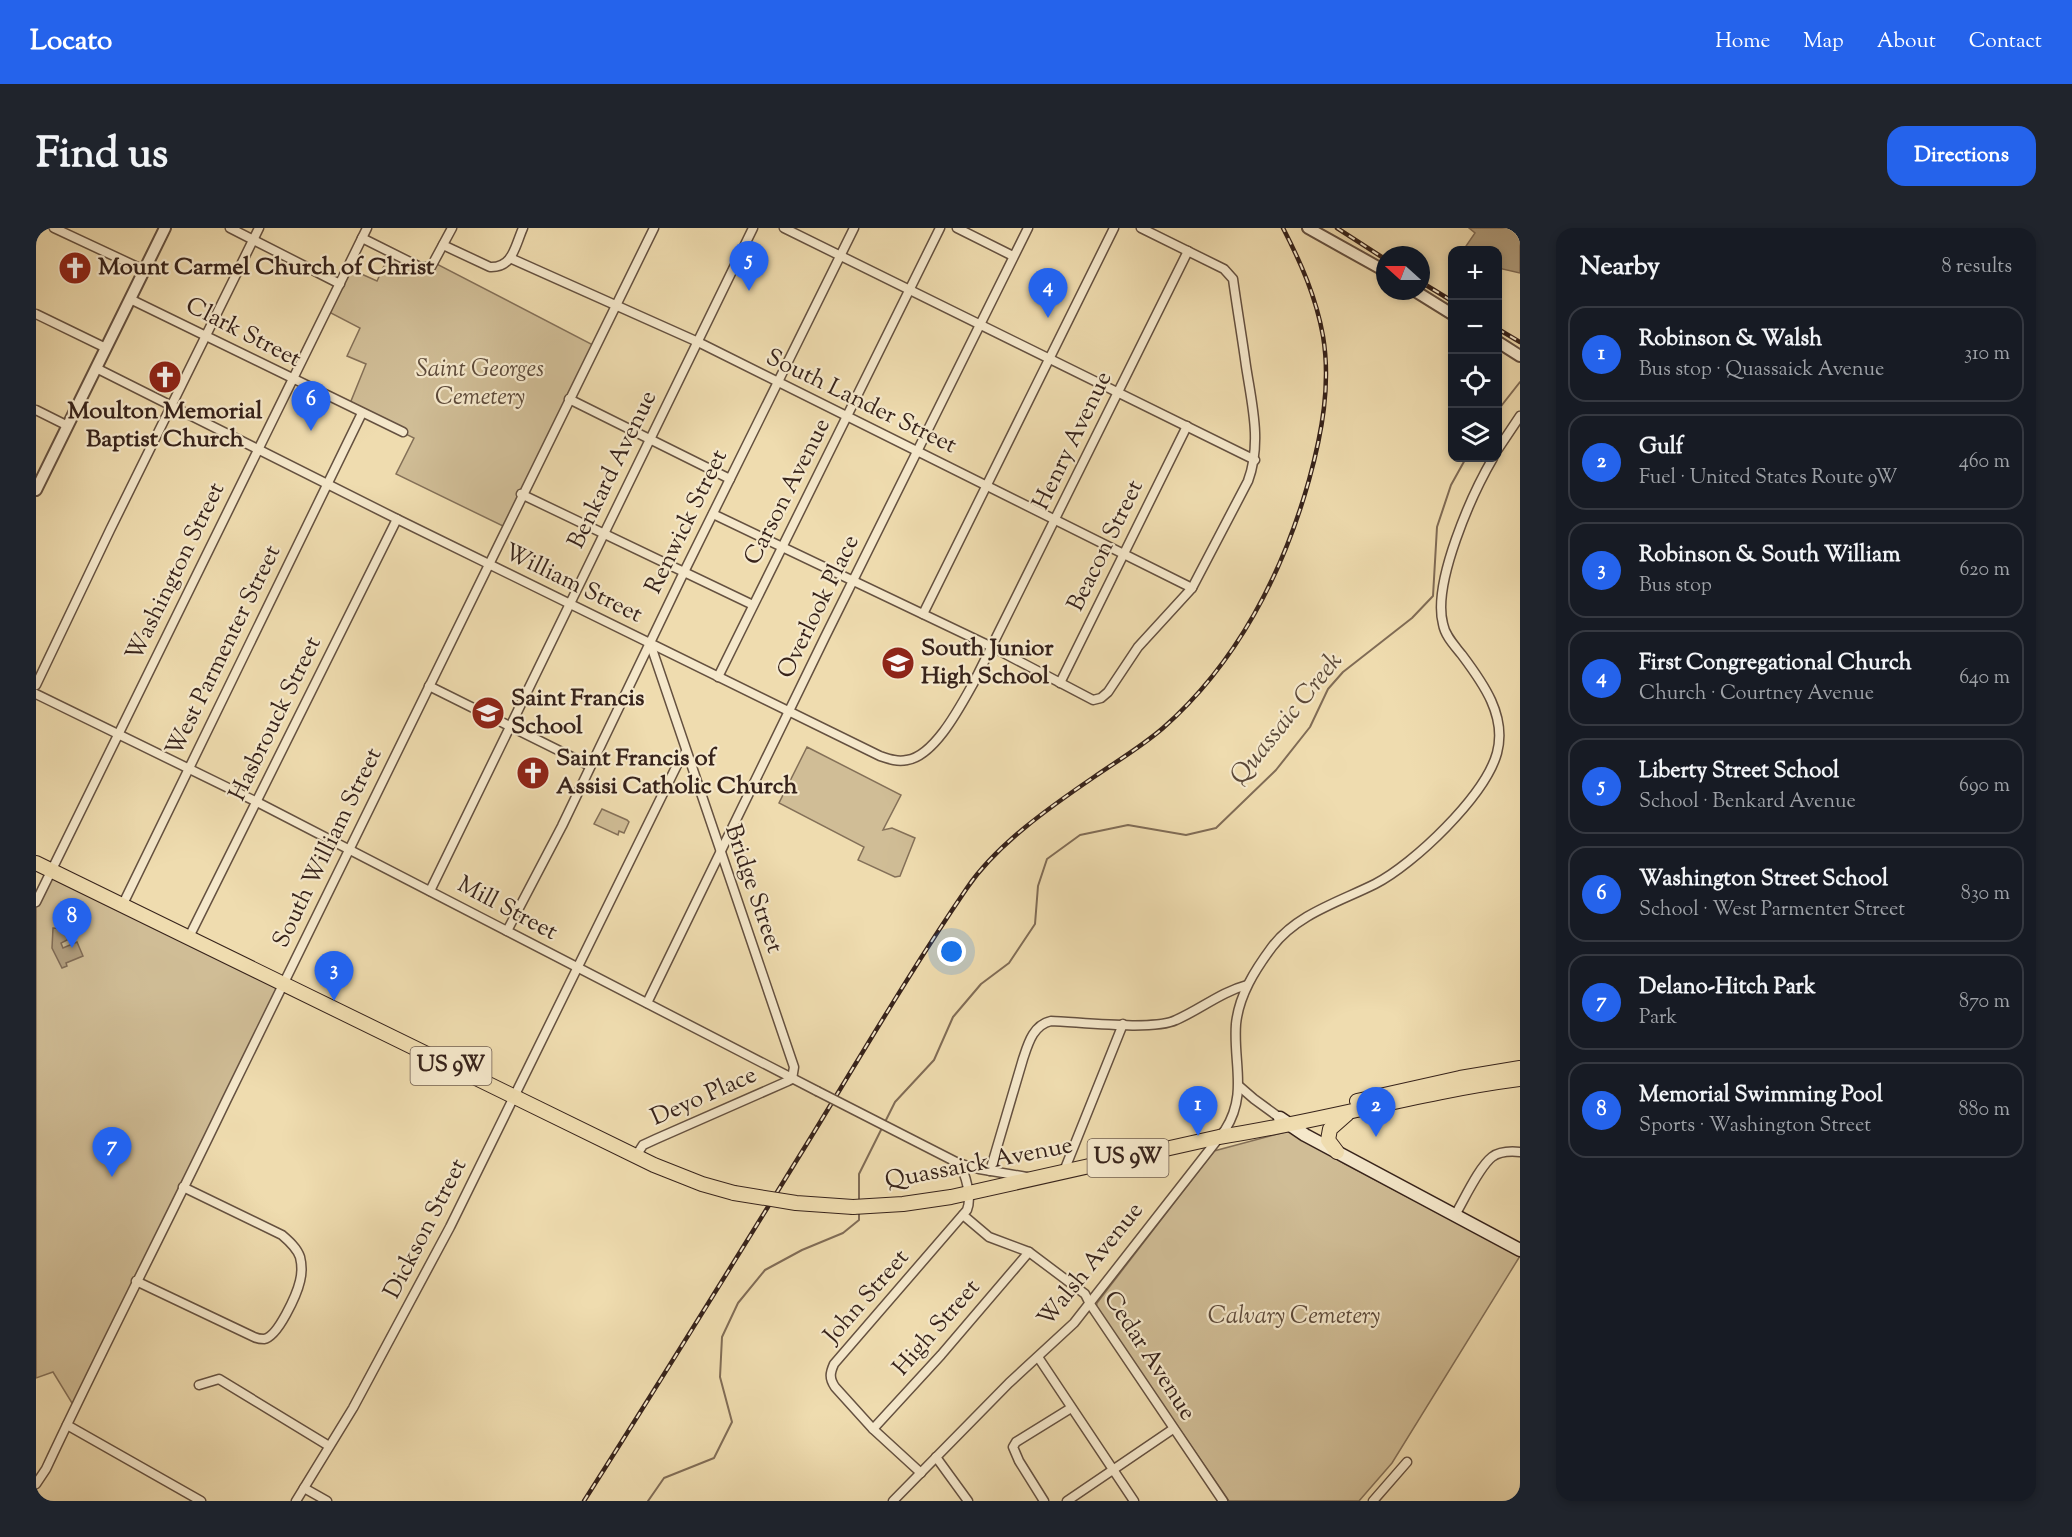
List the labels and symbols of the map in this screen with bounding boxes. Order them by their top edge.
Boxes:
pin: 5 [730,242,768,291]
north arrow [1376,246,1430,300]
church icon: Mount Carmel Church of Christ [57,250,93,286]
place label: Mount Carmel Church of Christ [98,251,435,285]
pin: 4 [1028,268,1068,318]
street label: Clark Street [179,289,307,377]
street label: South Lander Street [760,341,962,463]
park label: Saint Georges Cemetery [416,353,544,415]
church icon: Moulton Memorial Baptist Church [147,359,183,395]
street label: Henry Avenue [1025,366,1121,516]
pin: 6 [292,382,330,431]
street label: Benkard Avenue [560,385,666,555]
place label: Moulton Memorial Baptist Church [68,395,263,457]
street label: Carson Avenue [736,413,840,571]
street label: Renwick Street [637,444,737,600]
street label: Beacon Street [1060,475,1152,617]
street label: Washington Street [118,477,234,667]
street label: Overlook Place [769,529,869,685]
street label: William Street [498,536,648,632]
street label: West Parmenter Street [158,540,290,762]
street label: Hasbrouck Street [221,631,331,807]
place label: South Junior High School [921,632,1054,694]
water label: Quassaic Creek [1222,644,1352,793]
school or university icon: South Junior High School [880,645,916,681]
place label: Saint Francis School [511,682,645,744]
school or university icon: Saint Francis School [470,695,506,731]
street label: South William Street [265,742,391,954]
place label: Saint Francis of Assisi Catholic Church [556,742,799,804]
church icon: Saint Francis of Assisi Catholic Church [515,755,551,791]
street label: Bridge Street [715,820,791,958]
street label: Mill Street [451,868,563,950]
pin: 8 [52,898,92,948]
your location [937,937,966,966]
pin: 3 [314,952,354,1001]
road number: US 9W [410,1047,492,1085]
street label: Deyo Place [646,1059,762,1135]
pin: 1 [1178,1086,1218,1136]
pin: 2 [1356,1088,1396,1137]
pin: 7 [92,1128,132,1177]
street label: Quassaick Avenue [882,1129,1076,1199]
road number: US 9W [1088,1139,1168,1177]
street label: Dickson Street [376,1153,476,1305]
street label: Walsh Avenue [1030,1195,1152,1335]
street label: John Street [815,1242,918,1353]
street label: High Street [885,1272,989,1384]
street label: Cedar Avenue [1094,1284,1204,1428]
park label: Calvary Cemetery [1208,1300,1381,1334]

